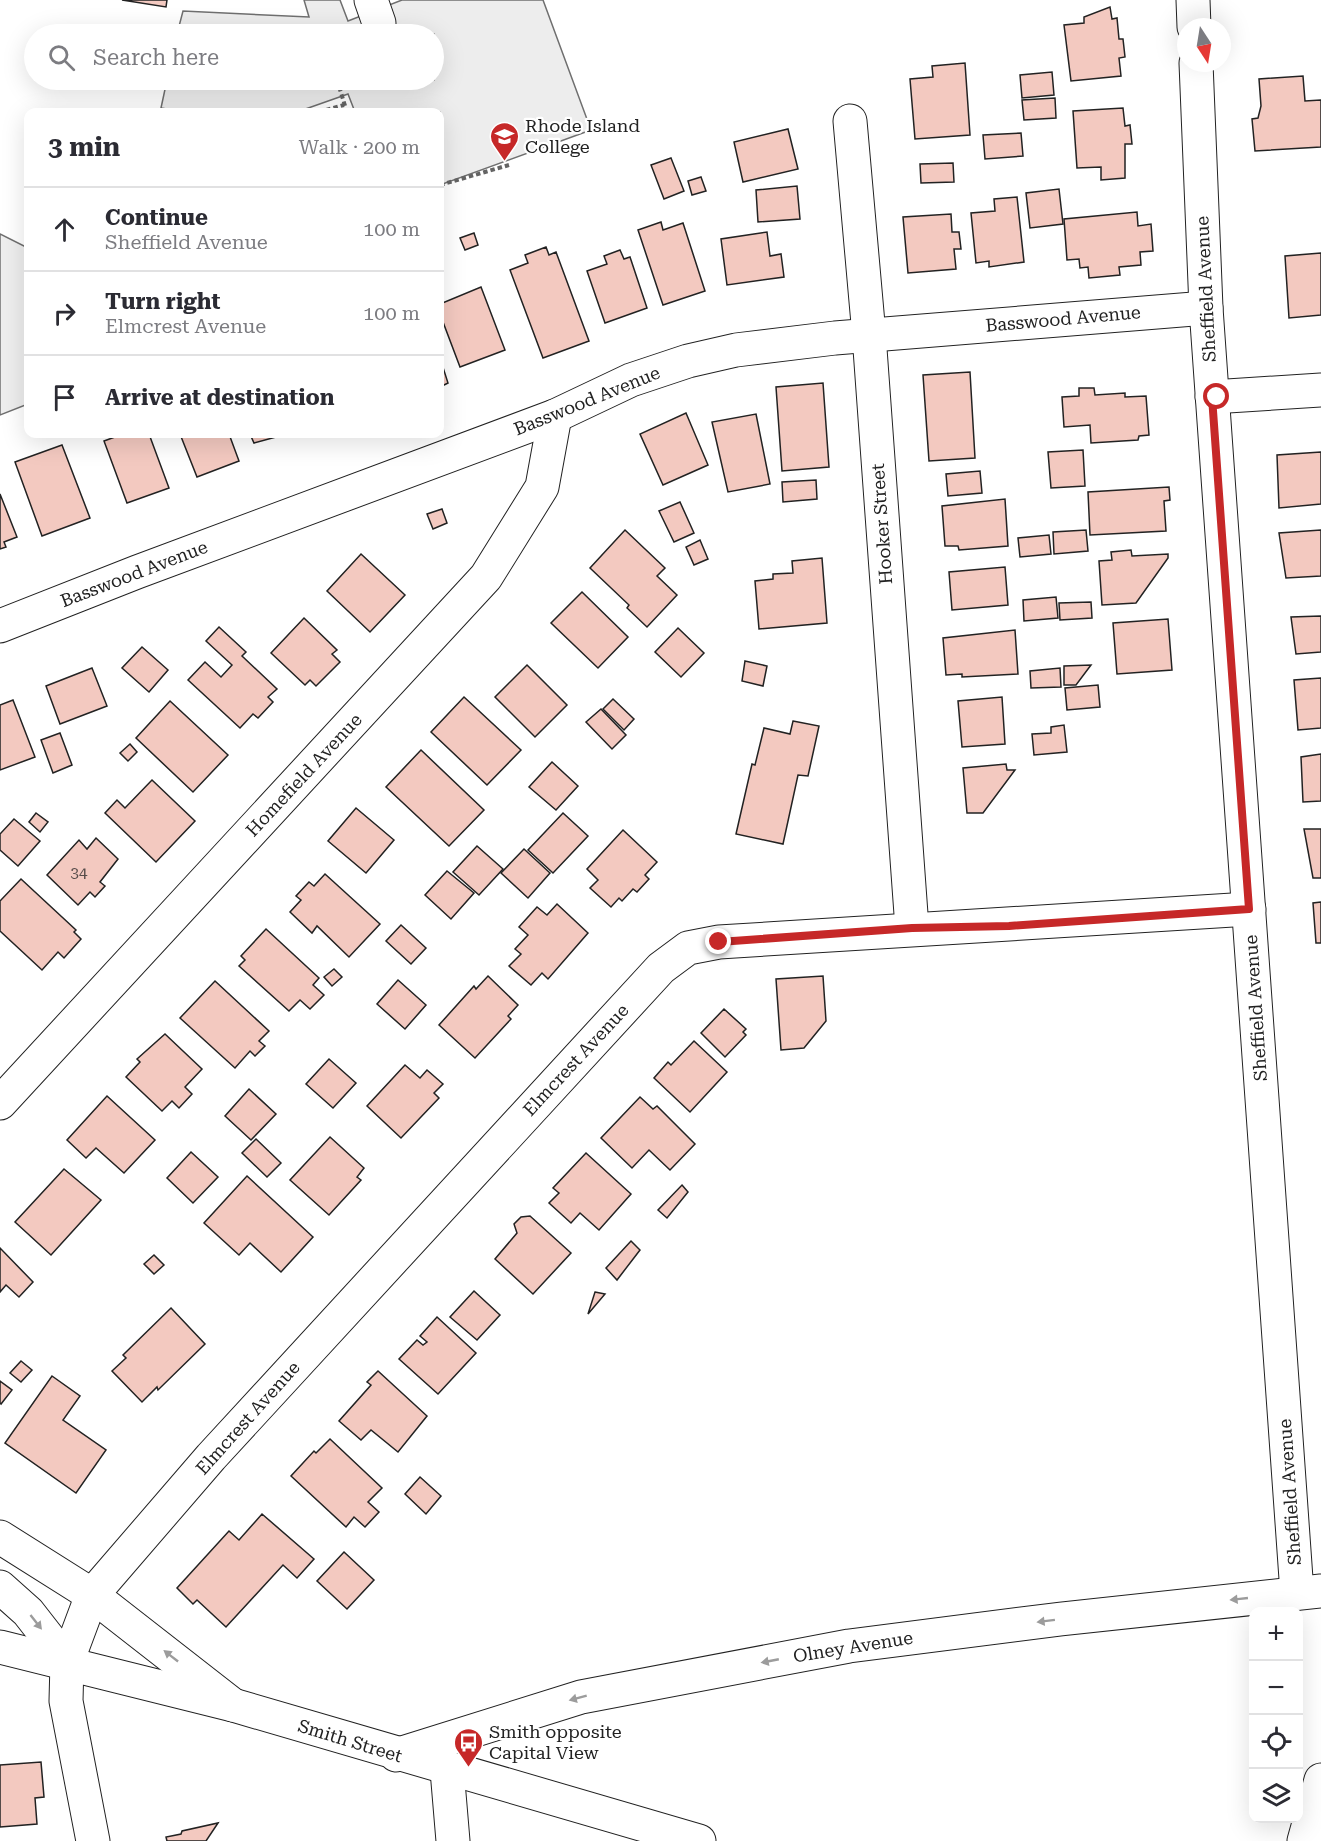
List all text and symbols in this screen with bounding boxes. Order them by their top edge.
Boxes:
north arrow [1177,18,1231,72]
search box [24,24,444,90]
icon: search [45,41,78,74]
text: Search here [93,45,219,70]
place label: Rhode Island College [525,115,640,157]
school or university icon: Rhode Island College [488,120,520,162]
text: 3 min [48,132,120,162]
text: Walk · 200 m [299,135,420,159]
text: Continue [105,205,208,230]
icon: ahead [48,213,81,246]
street label: Sheffield Avenue [1191,215,1220,363]
text: 100 m [363,217,420,241]
text: Sheffield Avenue [105,230,268,254]
text: Turn right [105,289,220,314]
icon: right [48,297,81,330]
text: 100 m [363,301,420,325]
street label: Basswood Avenue [984,301,1142,336]
text: Elmcrest Avenue [105,314,266,338]
street label: Basswood Avenue [511,362,663,439]
icon: arrive [48,381,81,414]
route start [1203,383,1229,409]
text: Arrive at destination [105,385,334,410]
street label: Hooker Street [867,463,896,585]
street label: Basswood Avenue [57,536,210,611]
street label: Homefield Avenue [241,709,366,840]
house number: 34 [71,864,88,882]
route end [705,928,731,954]
street label: Sheffield Avenue [1240,934,1271,1082]
street label: Elmcrest Avenue [518,999,633,1120]
street label: Elmcrest Avenue [191,1357,304,1479]
street label: Sheffield Avenue [1274,1418,1305,1566]
one-way arrow [1230,1594,1249,1604]
map controls [1249,1607,1303,1823]
button: + [1249,1607,1303,1661]
one-way arrow [29,1614,42,1630]
one-way arrow [1036,1616,1055,1625]
street label: Olney Avenue [792,1627,914,1666]
one-way arrow [163,1651,178,1663]
one-way arrow [760,1657,779,1666]
button: − [1249,1661,1303,1715]
one-way arrow [569,1694,587,1703]
street label: Smith Street [295,1715,405,1766]
button: locate [1249,1715,1303,1769]
place label: Smith opposite Capital View [489,1721,622,1763]
bus stop icon: Smith opposite Capital View [452,1726,484,1768]
button: layers [1249,1769,1303,1823]

